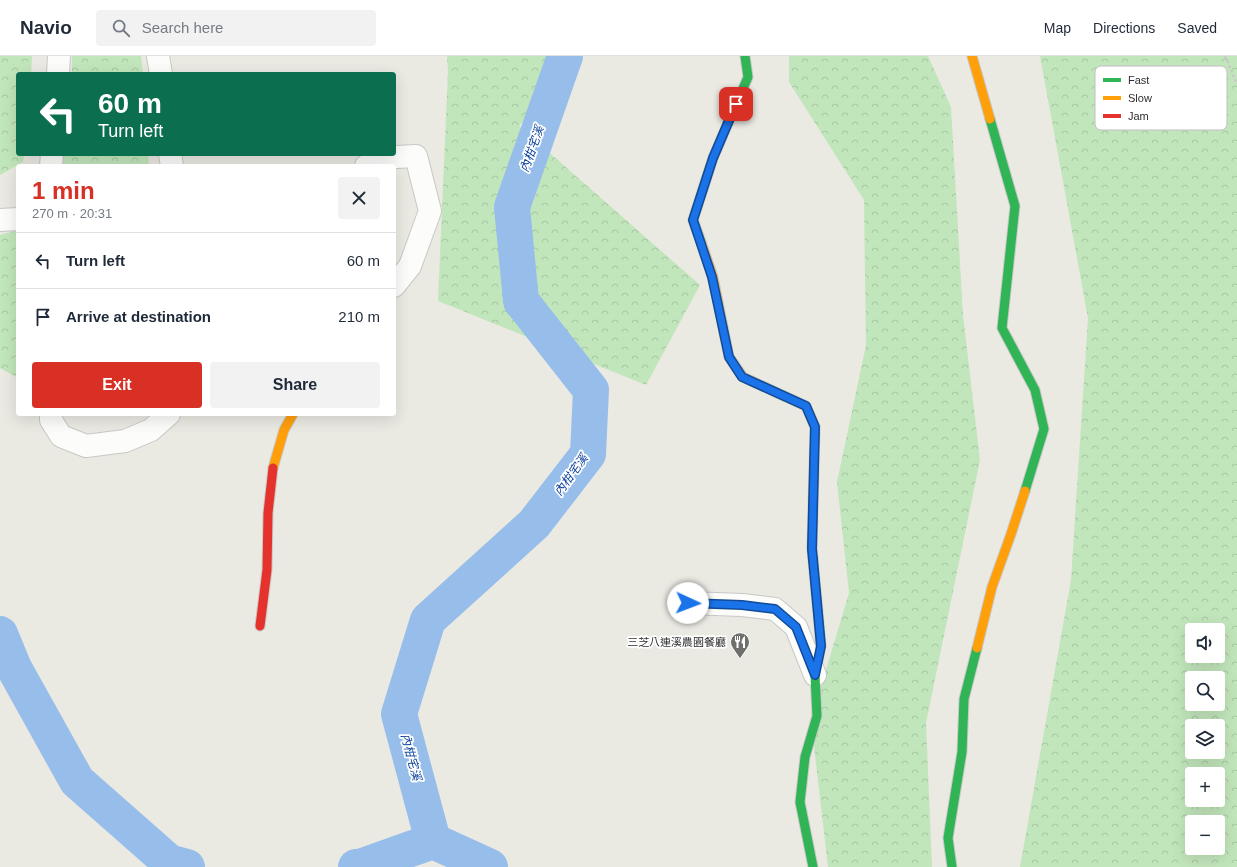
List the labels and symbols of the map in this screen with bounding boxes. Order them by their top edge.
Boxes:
legend [1095,66,1227,130]
text: Fast [1128,74,1149,86]
pin [719,87,753,121]
text: Slow [1128,92,1152,104]
text: Jam [1128,110,1149,122]
water label: 內柑宅溪 [517,122,547,174]
water label: 內柑宅溪 [551,450,592,499]
position arrow [667,582,709,624]
restaurant icon: 三芝八連溪農園餐廳 [729,631,751,659]
place label: 三芝八連溪農園餐廳 [627,636,726,648]
water label: 內柑宅溪 [398,732,424,784]

